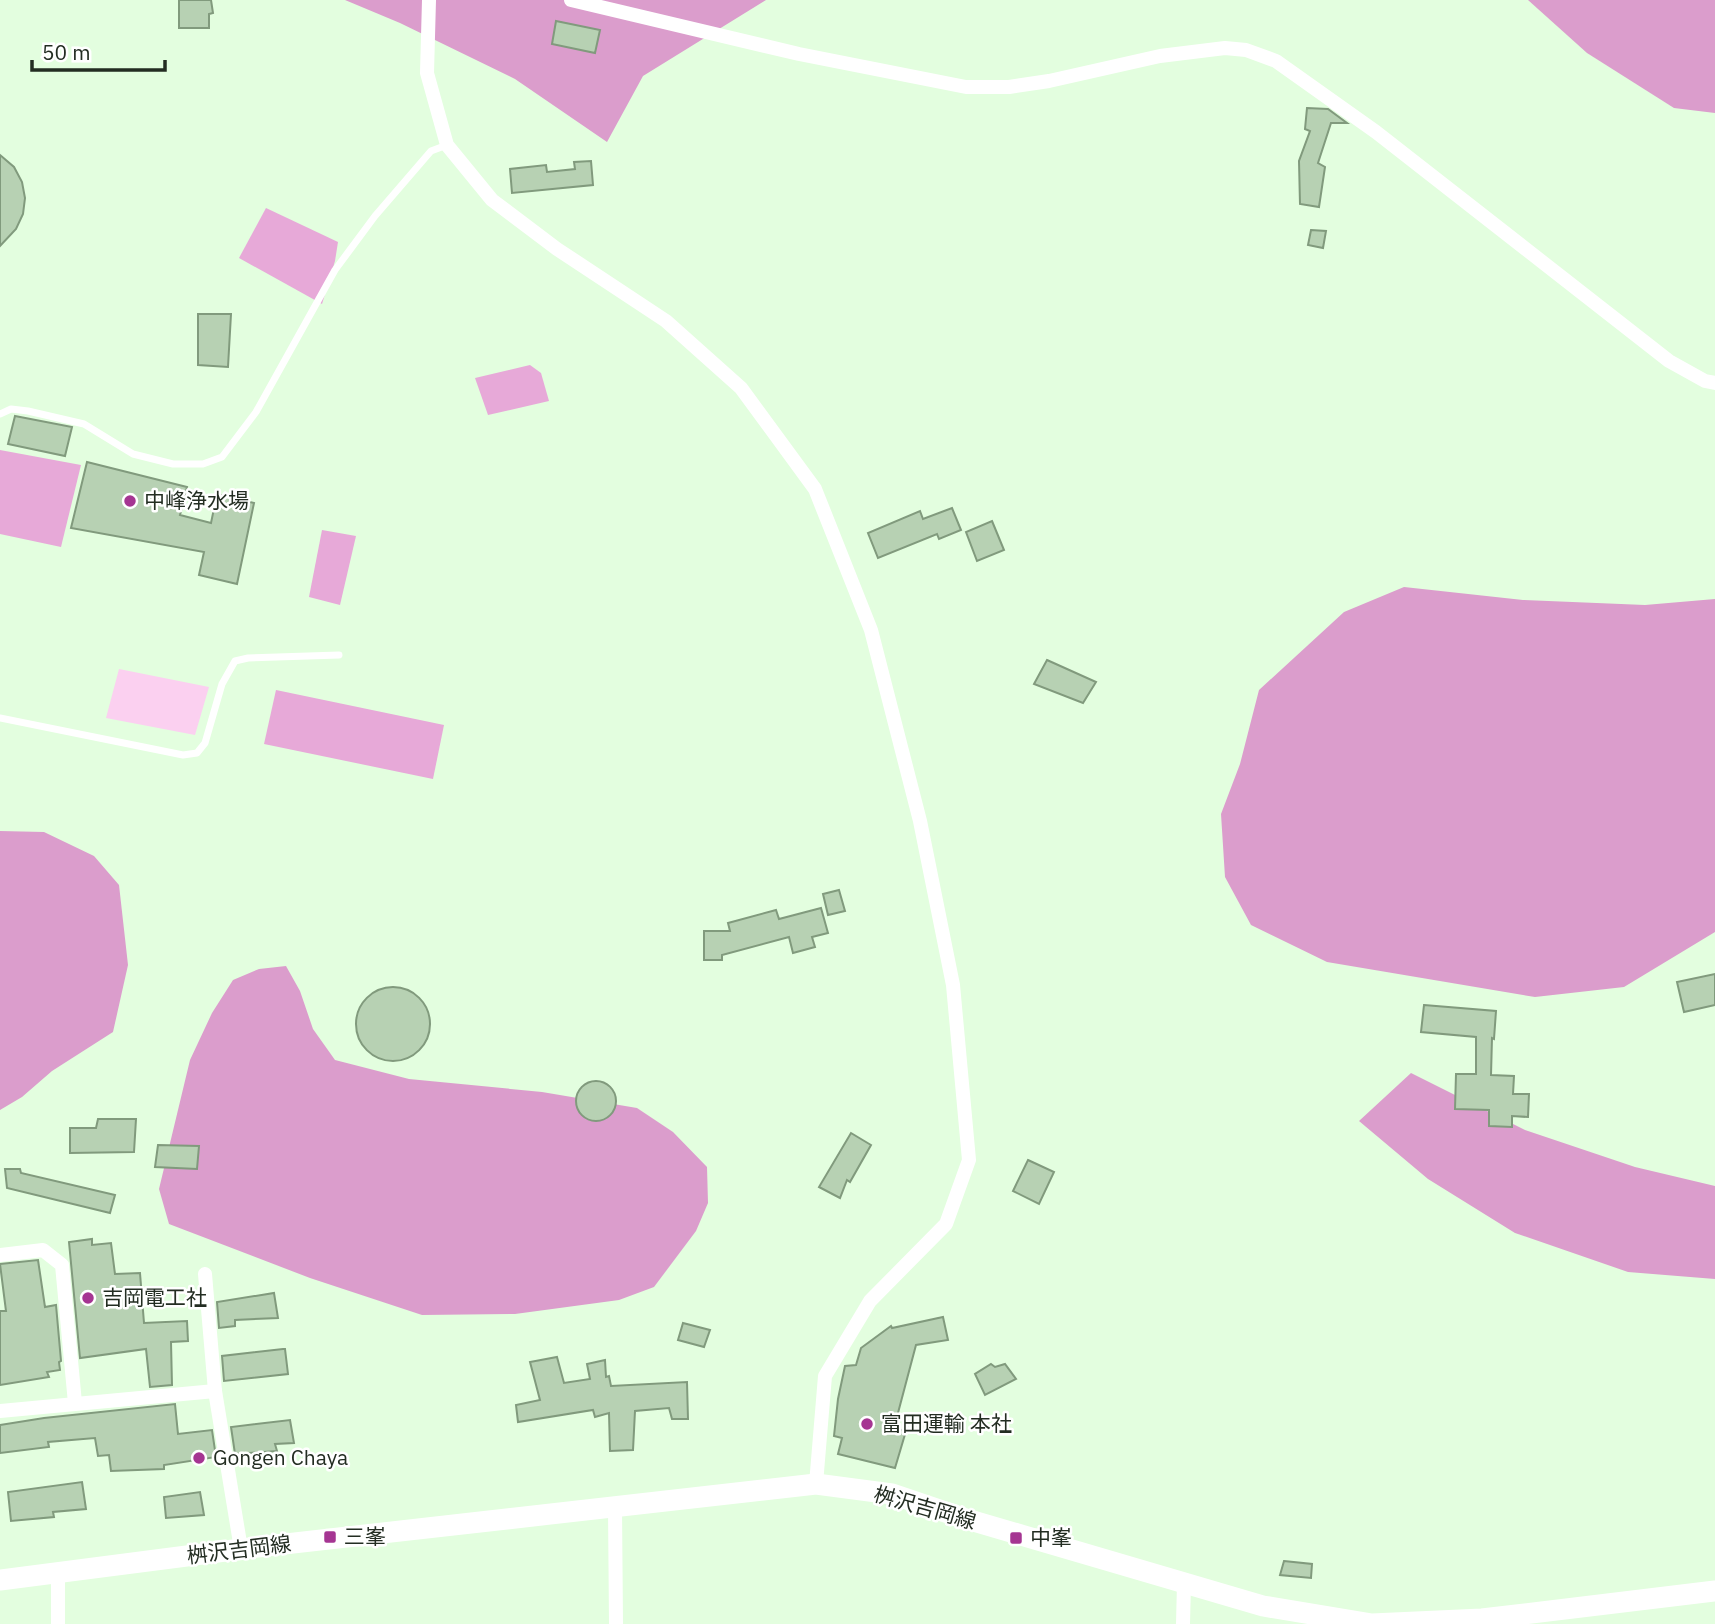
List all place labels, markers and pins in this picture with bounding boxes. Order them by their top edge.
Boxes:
place label: 中峰浄水場 [144,486,249,514]
marker: 中峰浄水場 [122,493,138,509]
place label: 吉岡電工社 [102,1283,207,1311]
marker: 吉岡電工社 [80,1290,96,1306]
place label: 富田運輸 本社 [881,1409,1012,1437]
marker: 富田運輸 本社 [859,1416,875,1432]
place label: Gongen Chaya [213,1443,348,1471]
marker: Gongen Chaya [191,1450,207,1466]
place label: 三峯 [344,1522,386,1550]
place label: 中峯 [1030,1523,1072,1551]
marker: 三峯 [322,1529,338,1545]
marker: 中峯 [1008,1530,1024,1546]

